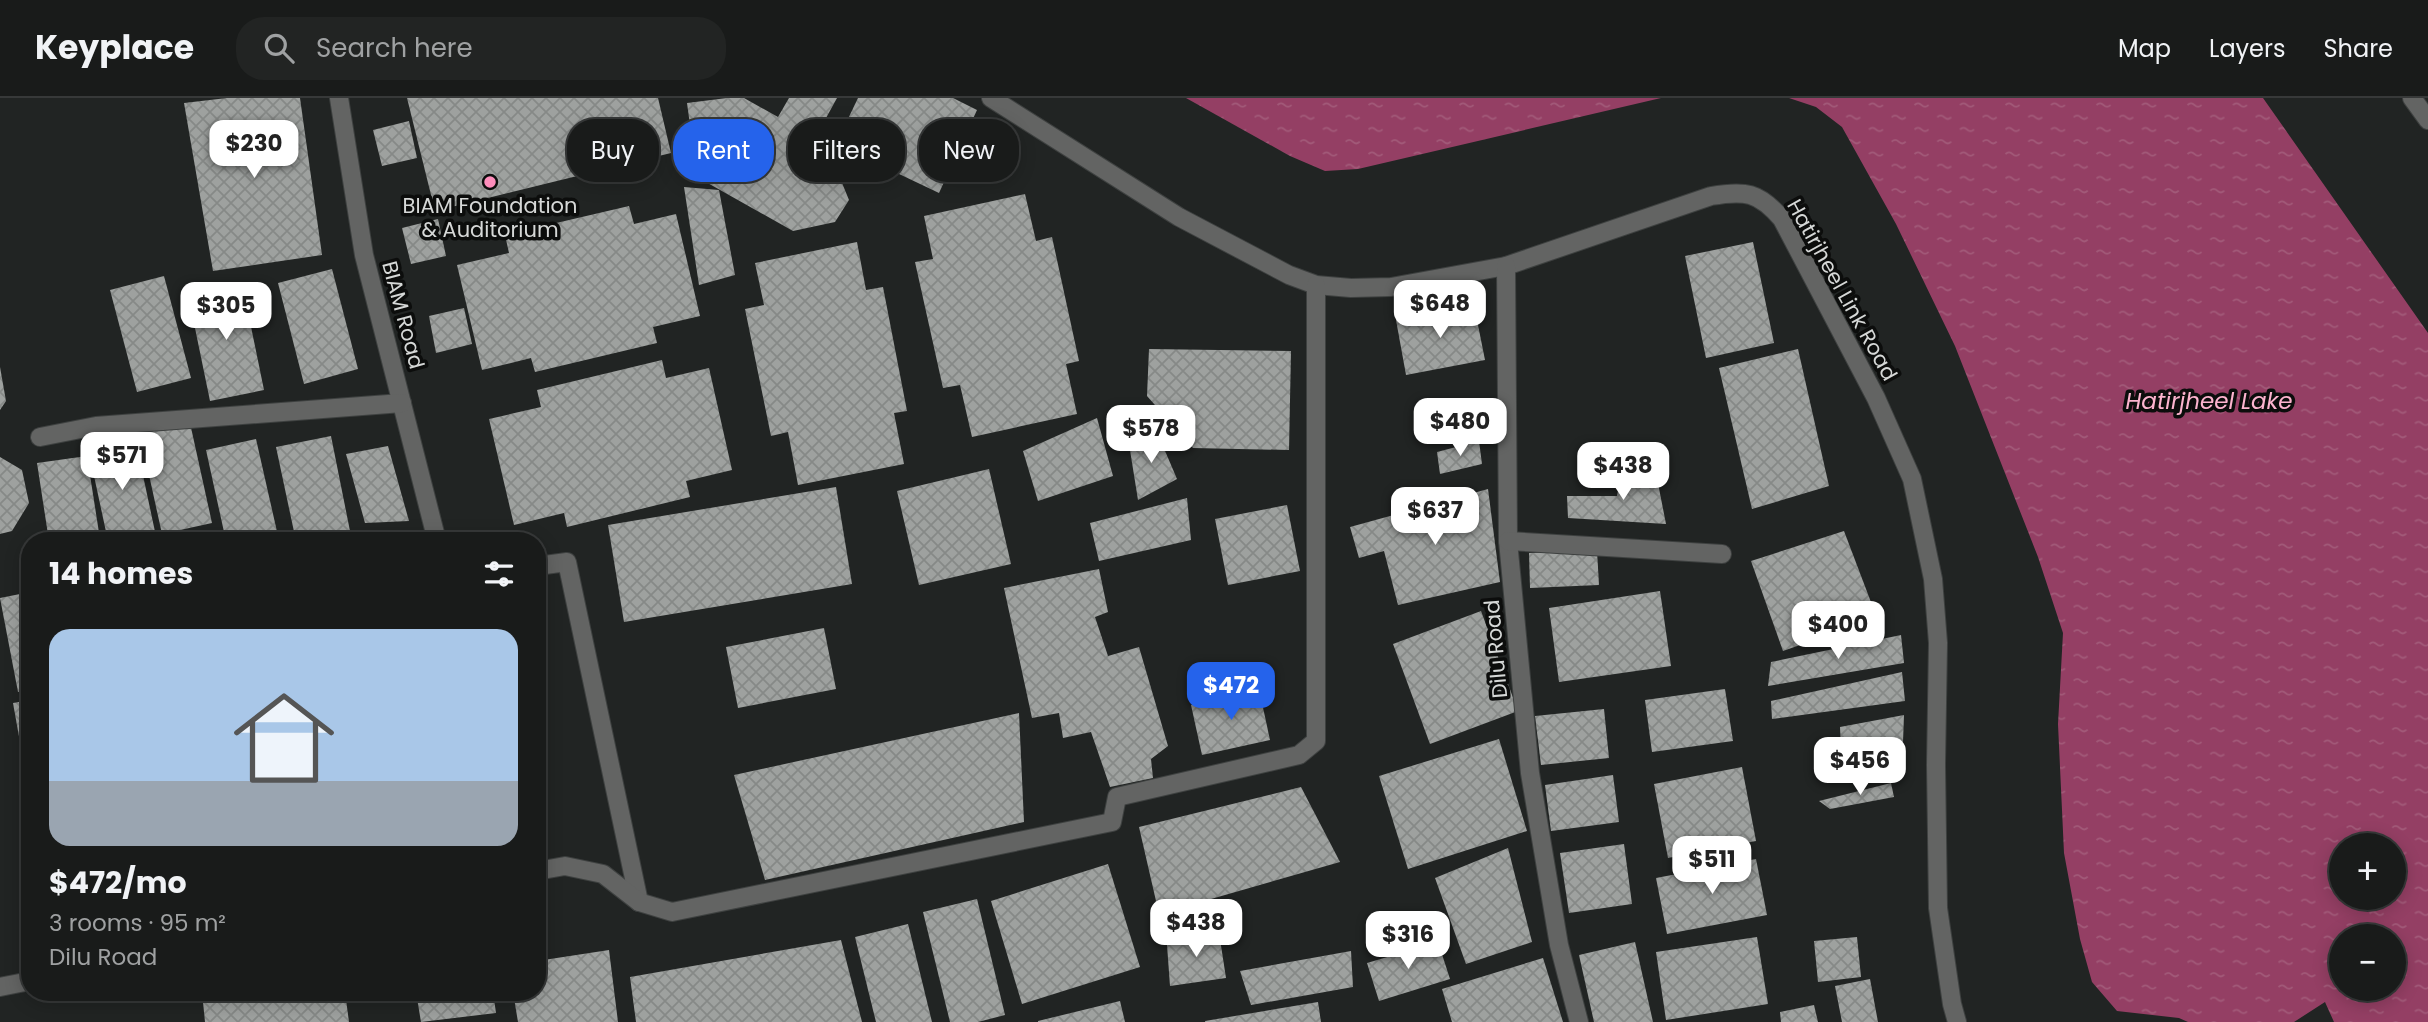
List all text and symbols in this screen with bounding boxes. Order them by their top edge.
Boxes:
search box [236,17,726,80]
text: Keyplace [35,24,194,71]
icon: search [260,29,298,67]
text: Search here [316,30,473,66]
text: Map [2118,32,2171,65]
text: Layers [2209,32,2285,65]
text: Share [2323,32,2393,65]
chip: Buy [567,119,659,182]
chip: Rent [673,119,774,182]
chip: Filters [788,119,905,182]
chip: New [919,119,1019,182]
pin: $230 [213,120,295,180]
text: $230 [225,127,283,159]
marker: BIAM Foundation & Auditorium [482,174,498,190]
place label: BIAM Foundation & Auditorium [403,191,577,244]
street label: Hatirjheel Link Road [1780,194,1904,386]
street label: BIAM Road [375,258,432,372]
pin: $648 [1399,280,1481,340]
pin: $305 [185,282,267,342]
text: $648 [1410,287,1470,319]
text: $305 [197,289,256,321]
water label: Hatirjheel Lake [2125,385,2293,417]
pin: $480 [1419,398,1501,458]
text: $480 [1430,405,1490,437]
pin: $578 [1110,406,1192,465]
text: $578 [1122,412,1180,444]
pin: $571 [81,432,163,492]
text: $571 [96,439,148,471]
pin: $438 [1582,442,1664,502]
text: $438 [1593,449,1653,481]
pin: $637 [1394,488,1476,547]
text: $637 [1407,494,1463,526]
text: 14 homes [49,552,193,595]
icon: filters [480,555,518,593]
street label: Dilu Road [1477,599,1514,700]
pin: $400 [1797,602,1879,661]
text: $400 [1808,608,1868,640]
pin: $472 [1190,662,1272,722]
text: $472 [1203,669,1259,701]
icon: home [221,675,347,801]
pin: $456 [1819,738,1901,797]
text: $456 [1830,744,1890,776]
map controls [2329,833,2406,1001]
button: + [2329,833,2406,910]
pin: $511 [1671,836,1753,896]
text: $511 [1688,843,1736,875]
text: $472/mo [49,861,187,904]
pin: $438 [1155,900,1237,959]
text: $438 [1166,906,1226,938]
text: 3 rooms · 95 m² [49,907,226,939]
pin: $316 [1367,912,1449,971]
text: $316 [1382,918,1434,950]
button: − [2329,924,2406,1001]
text: Dilu Road [49,941,157,973]

